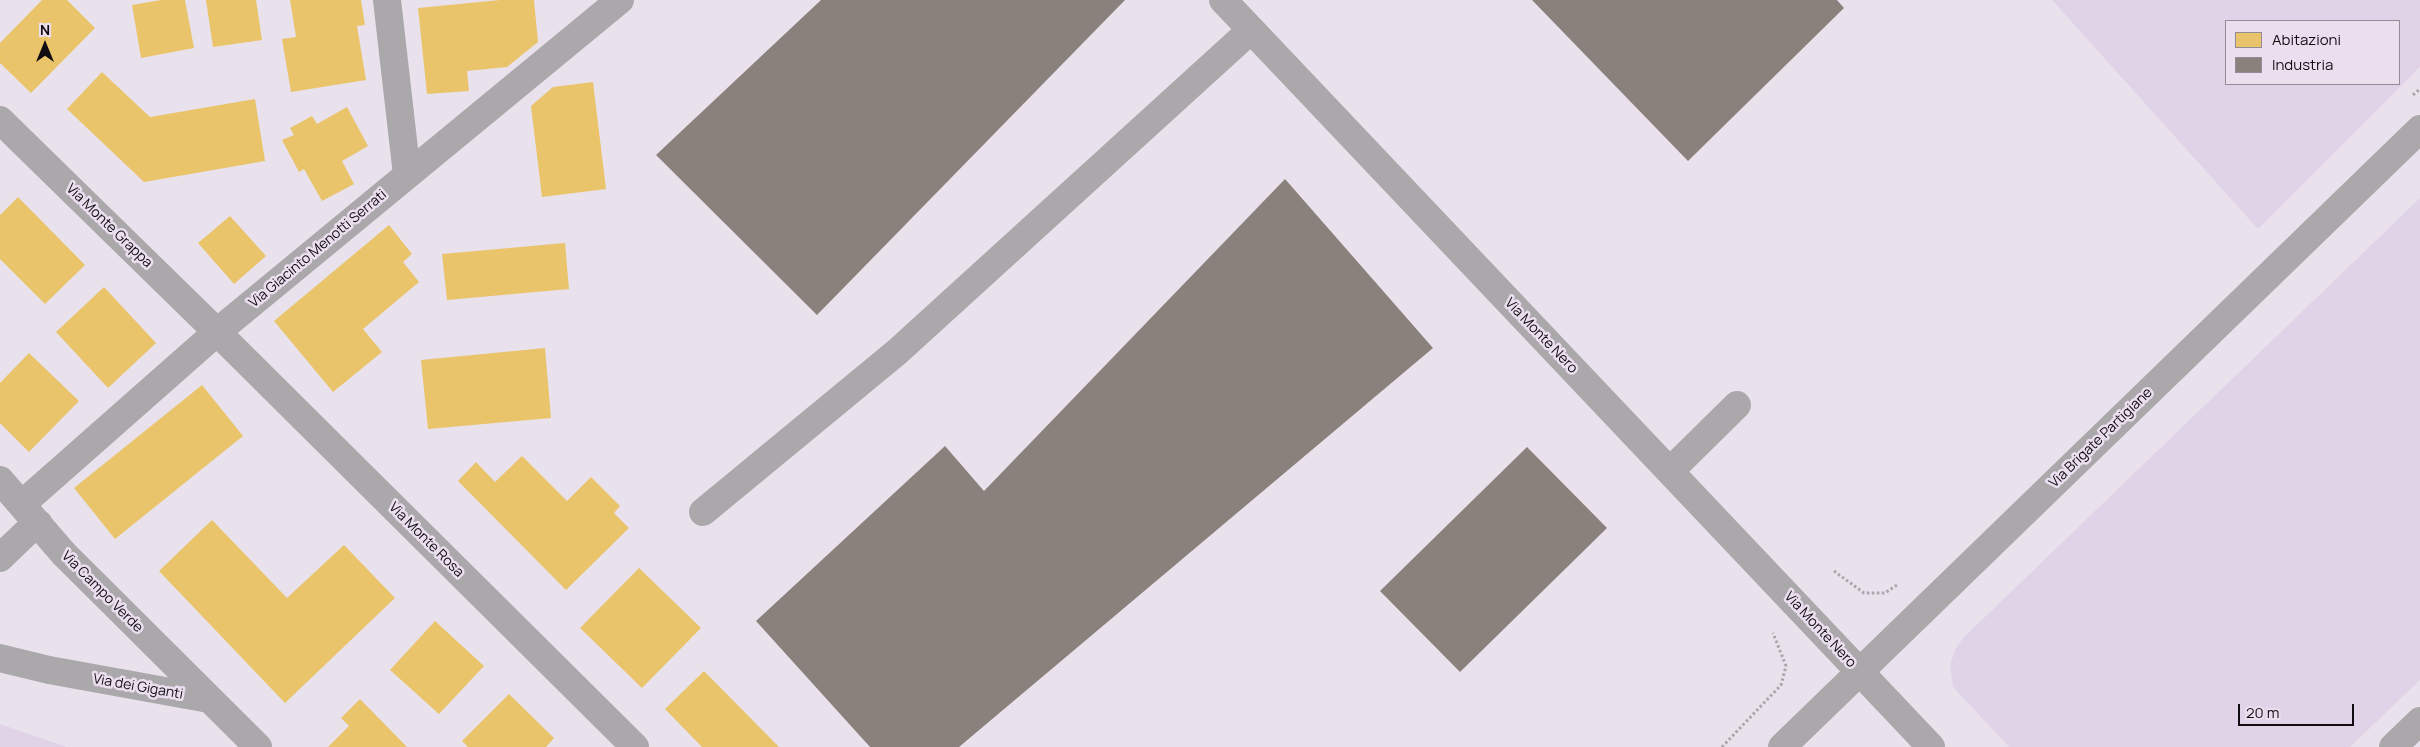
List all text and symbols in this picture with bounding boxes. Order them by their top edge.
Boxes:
north arrow [20,20,70,70]
text: N [40,20,50,39]
legend [2225,20,2400,85]
text: Abitazioni [2272,29,2341,50]
text: Industria [2272,54,2333,75]
street label: Via Monte Grappa [62,181,156,271]
street label: Via Giacinto Menotti Serrati [246,186,390,312]
street label: Via Monte Nero [1501,295,1581,377]
street label: Via Brigate Partigiane [2046,384,2156,492]
street label: Via Monte Rosa [385,499,467,581]
street label: Via Campo Verde [58,548,146,636]
street label: Via Monte Nero [1781,589,1859,671]
street label: Via dei Giganti [92,671,184,703]
scale bar [2240,694,2356,726]
text: 20 m [2246,702,2279,723]

